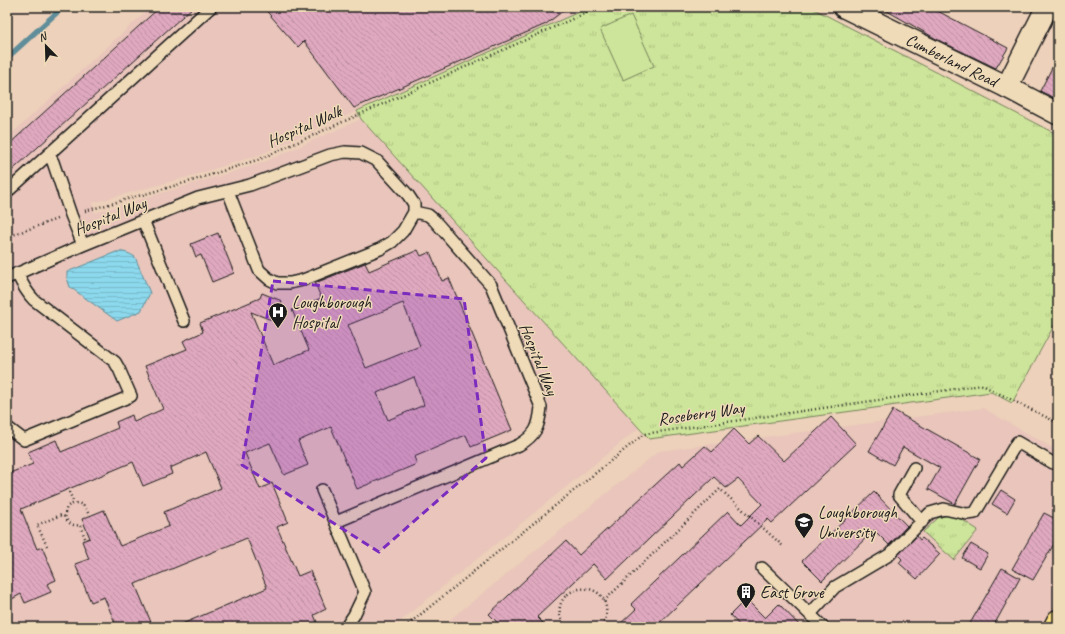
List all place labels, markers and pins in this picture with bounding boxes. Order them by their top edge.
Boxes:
place label: Loughborough Hospital [292,292,371,333]
hospital icon: Loughborough Hospital [267,301,289,329]
place label: Loughborough University [818,502,897,543]
school or university icon: Loughborough University [793,511,815,539]
building icon: East Grove [735,581,757,609]
place label: East Grove [760,582,825,603]

